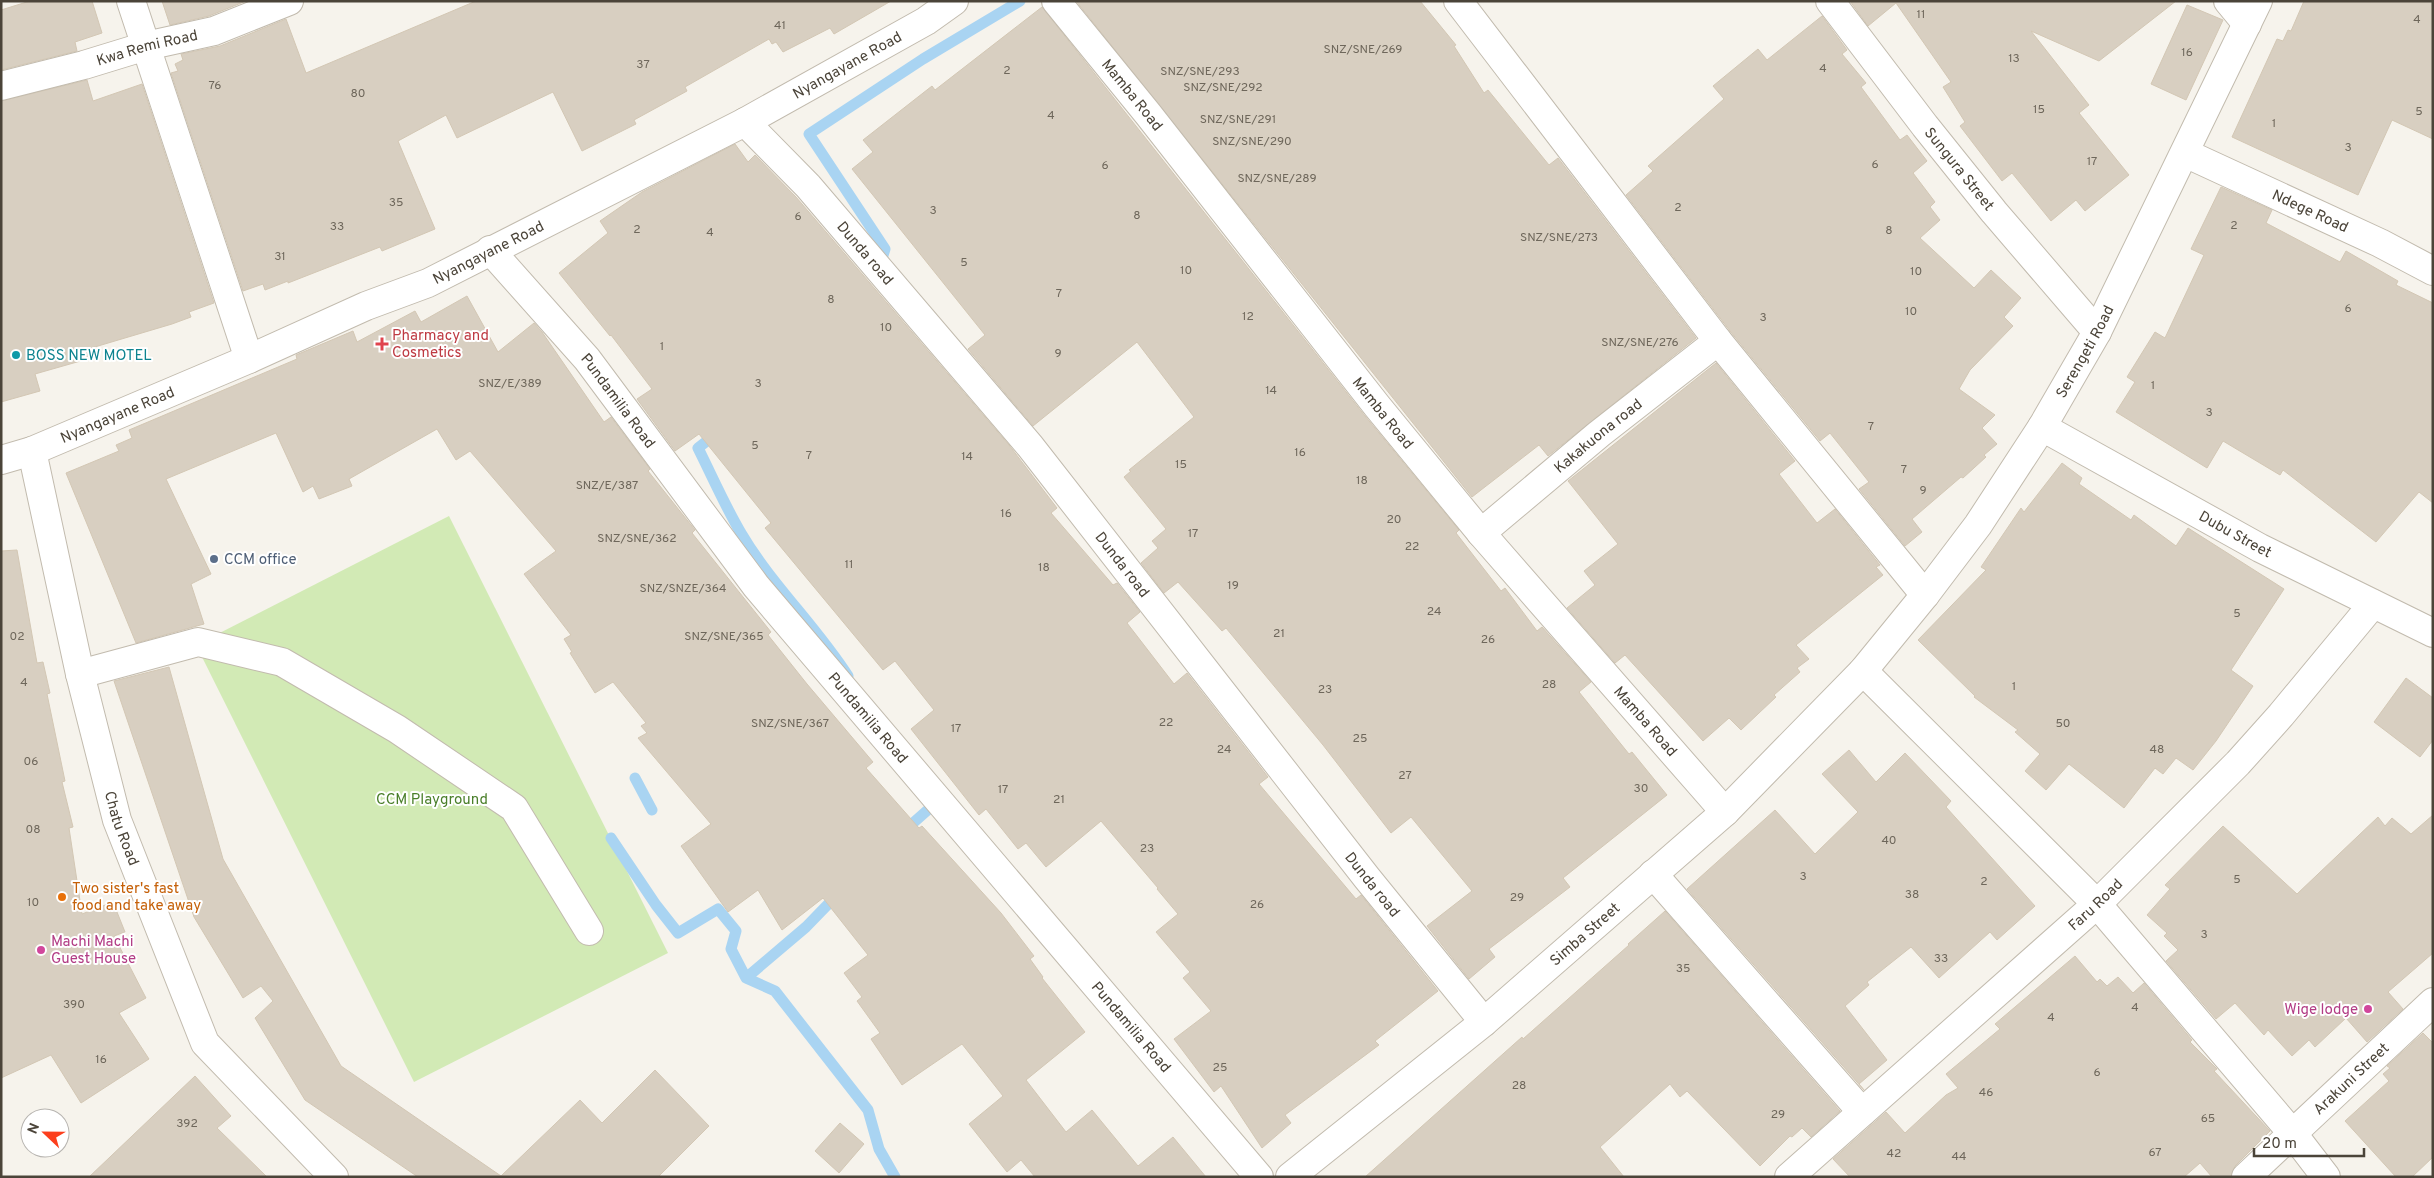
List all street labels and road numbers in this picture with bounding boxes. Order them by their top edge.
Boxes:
street label: Kwa Remi Road [94,27,200,72]
street label: Nyangayane Road [790,28,906,104]
street label: Mamba Road [1096,56,1166,136]
street label: Sungura Street [1919,124,1997,215]
street label: Ndege Road [2268,186,2351,238]
street label: Nyangayane Road [430,218,548,290]
street label: Dunda road [832,218,897,290]
street label: Serengeti Road [2053,303,2119,402]
street label: Pundamilia Road [576,350,658,453]
street label: Mamba Road [1347,374,1417,454]
street label: Nyangayane Road [58,384,178,449]
street label: Kakakuona road [1551,396,1647,478]
street label: Dubu Street [2195,508,2274,563]
street label: Dunda road [1090,529,1153,602]
street label: Pundamilia Road [823,669,911,768]
street label: Mamba Road [1609,683,1680,761]
street label: Chatu Road [99,789,142,869]
street label: Dunda road [1340,849,1403,922]
street label: Faru Road [2065,875,2128,936]
street label: Simba Street [1547,900,1625,971]
street label: Pundamilia Road [1086,979,1174,1077]
street label: Arakuni Street [2310,1040,2394,1120]

